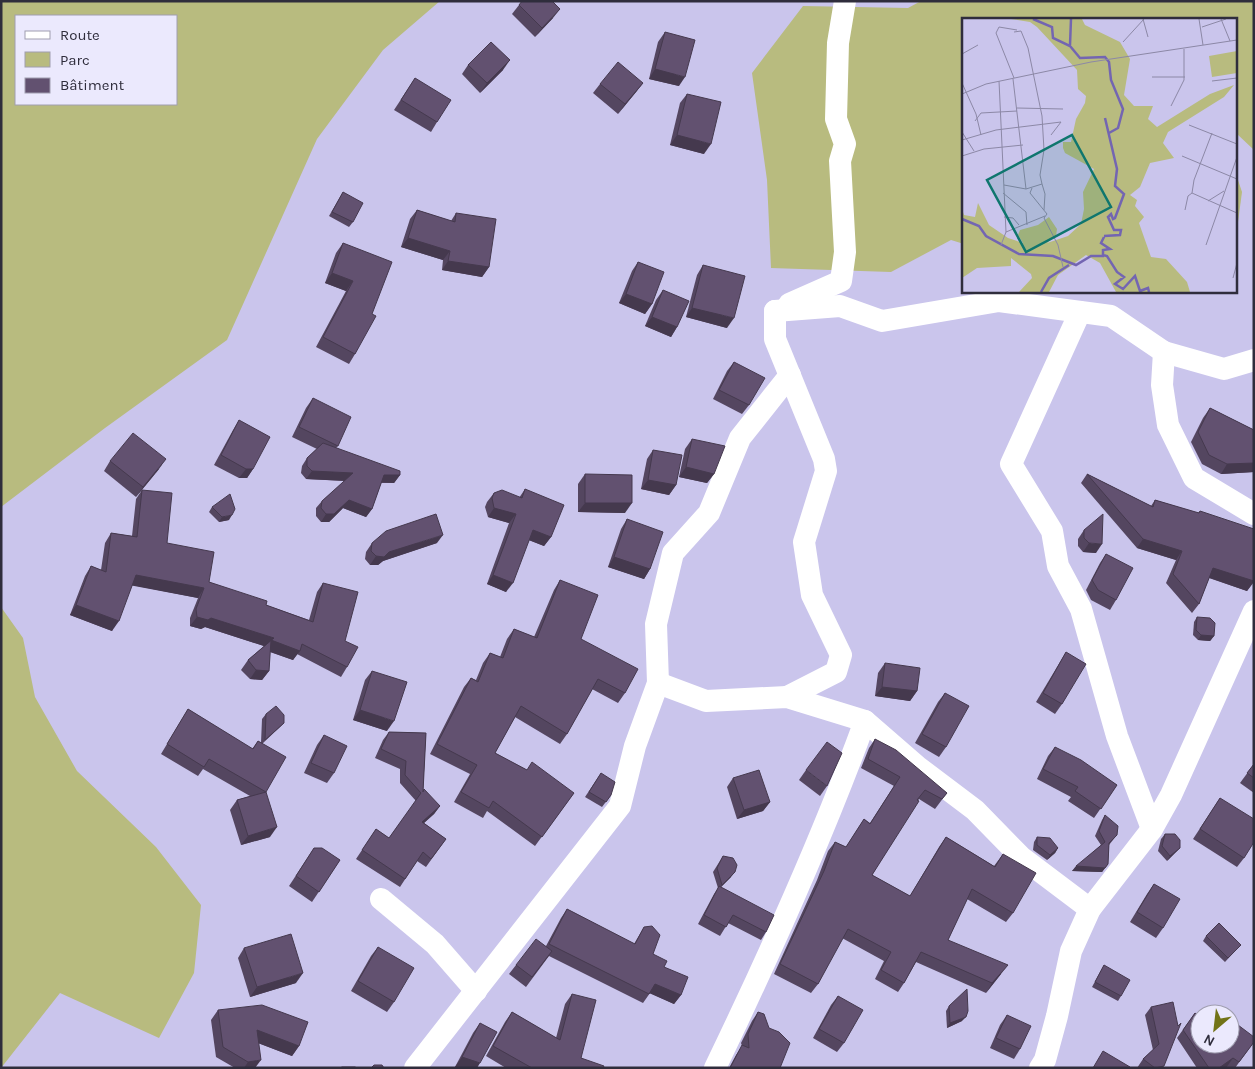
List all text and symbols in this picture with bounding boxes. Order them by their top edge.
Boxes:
legend [15,15,178,105]
inset map [962,18,1238,292]
text: Route [60,26,100,44]
text: Parc [60,51,90,69]
text: Bâtiment [60,76,124,94]
north arrow [1190,1004,1240,1054]
text: N [1201,1030,1218,1050]

